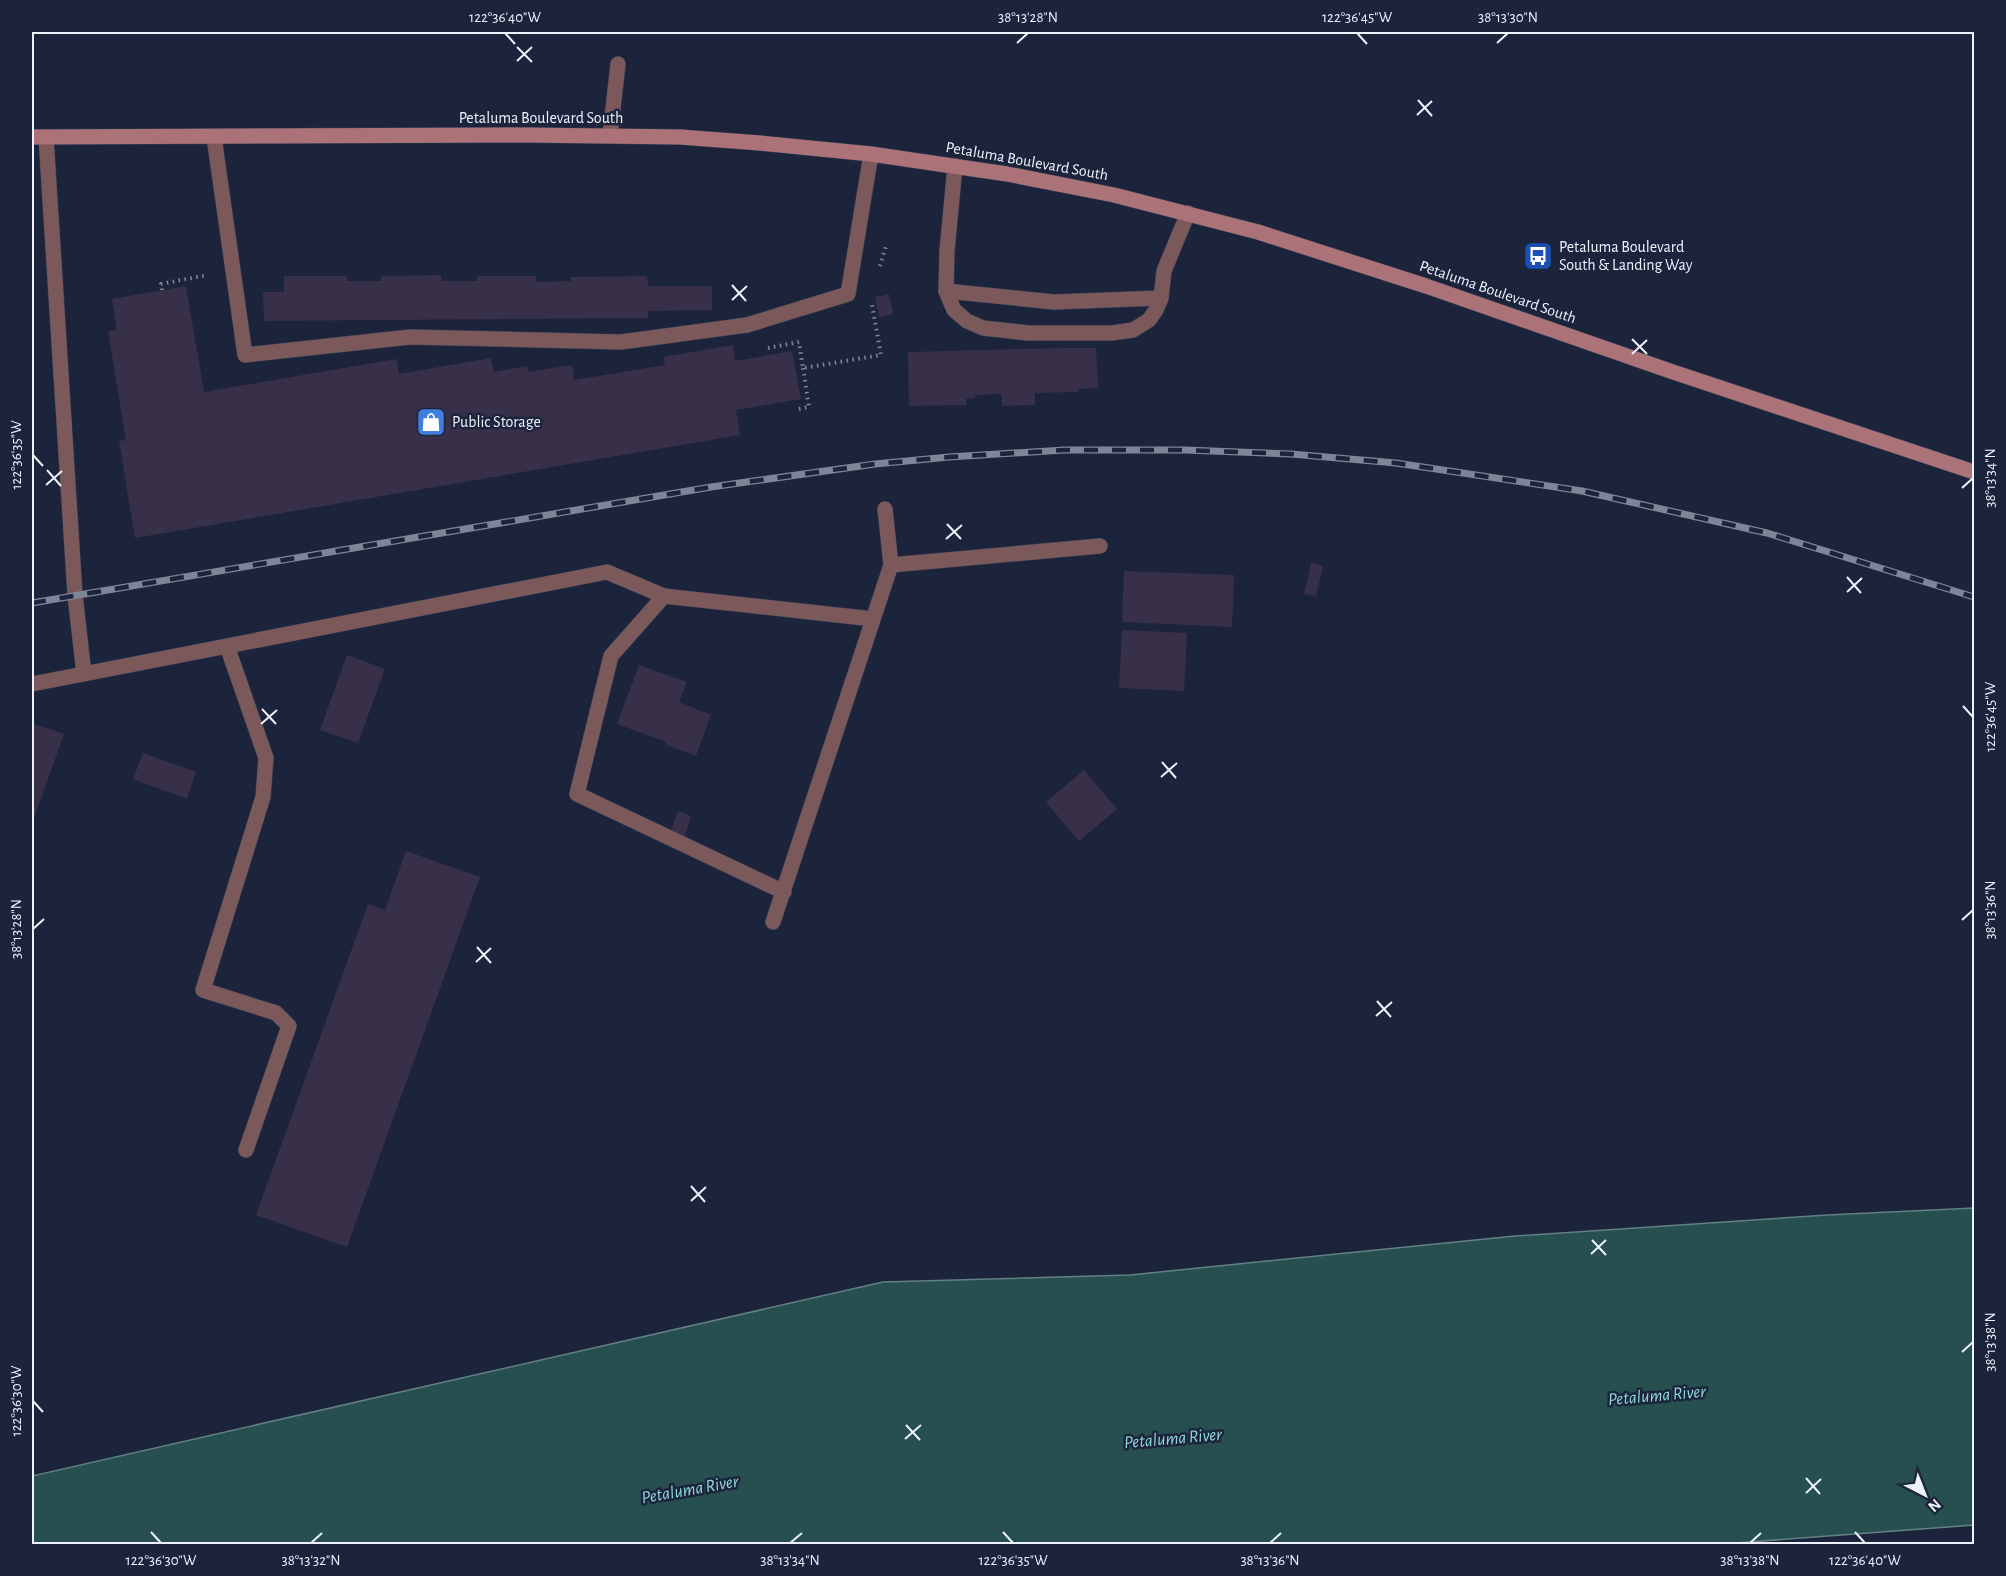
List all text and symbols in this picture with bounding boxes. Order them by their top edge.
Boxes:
text: 122°36'40"W [469,10,542,25]
text: 38°13'28"N [998,10,1058,25]
text: 122°36'45"W [1322,10,1393,25]
text: 38°13'30"N [1478,10,1538,25]
street label: Petaluma Boulevard South [459,110,623,126]
street label: Petaluma Boulevard South [945,139,1109,183]
place label: Petaluma Boulevard South & Landing Way [1559,239,1693,274]
bus stop icon: Petaluma Boulevard South & Landing Way [1522,240,1554,272]
street label: Petaluma Boulevard South [1418,258,1578,326]
shop icon: Public Storage [415,406,447,438]
place label: Public Storage [452,414,541,430]
text: 122°36'35"W [9,420,24,490]
text: 38°13'34"N [1983,448,1998,508]
text: 122°36'45"W [1983,681,1998,752]
text: 38°13'36"N [1983,880,1998,940]
text: 38°13'28"N [9,899,24,959]
text: 38°13'38"N [1983,1312,1998,1372]
text: 122°36'30"W [9,1365,24,1436]
water label: Petaluma River [1607,1383,1708,1409]
water label: Petaluma River [1123,1426,1224,1452]
north arrow [1895,1465,1955,1525]
water label: Petaluma River [640,1472,741,1507]
text: N [1925,1496,1944,1515]
text: 122°36'30"W [126,1553,197,1568]
text: 38°13'32"N [282,1553,340,1568]
text: 38°13'34"N [760,1553,820,1568]
text: 122°36'35"W [978,1553,1048,1568]
text: 38°13'36"N [1240,1553,1300,1568]
text: 38°13'38"N [1720,1553,1780,1568]
text: 122°36'40"W [1829,1553,1902,1568]

